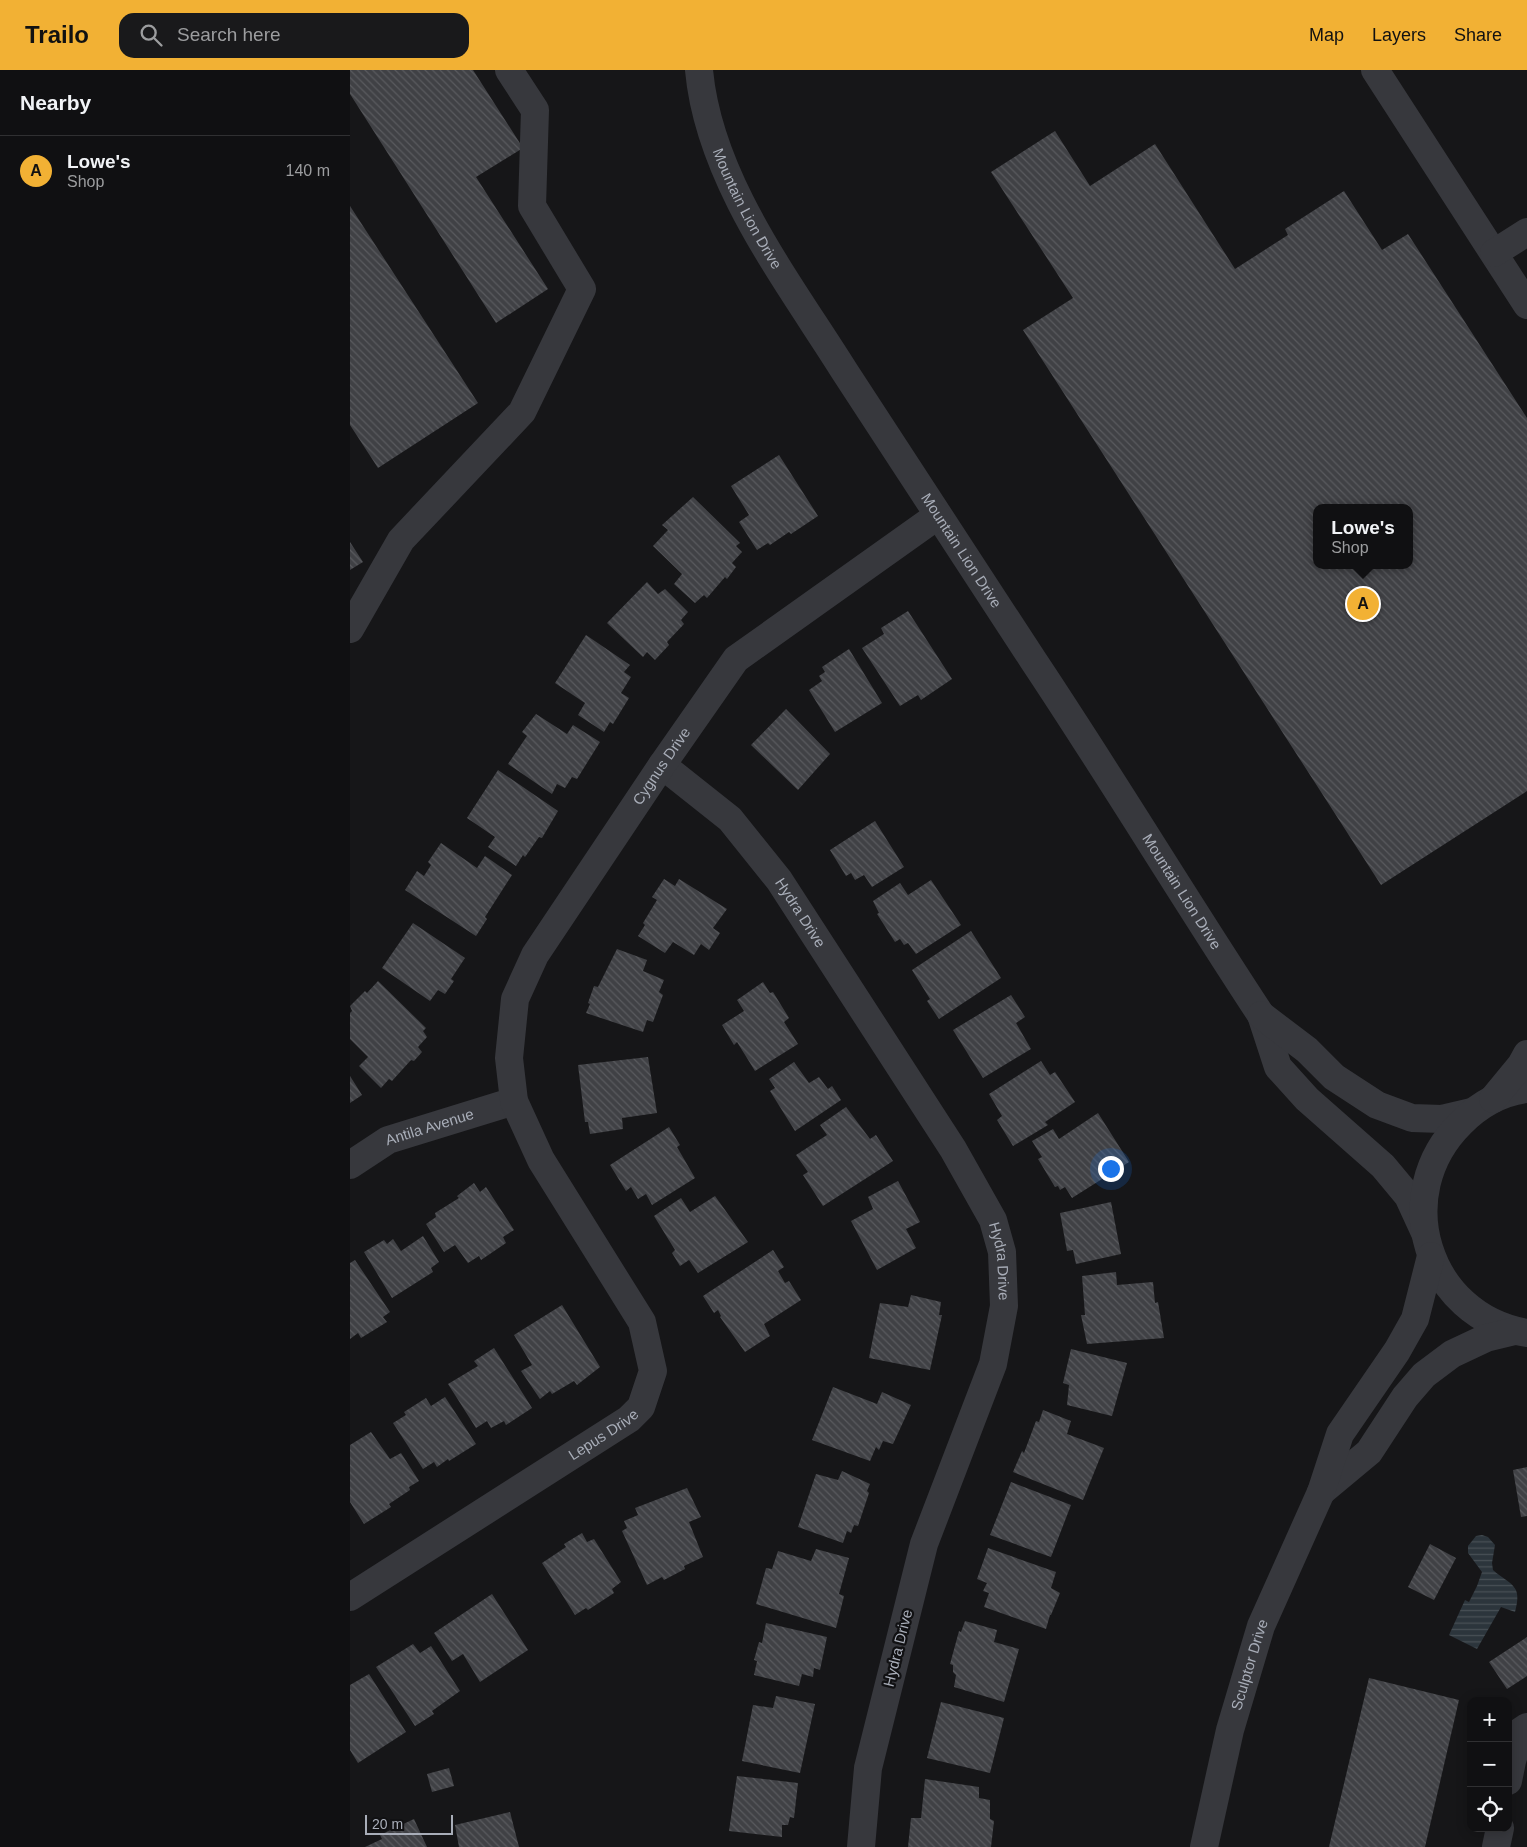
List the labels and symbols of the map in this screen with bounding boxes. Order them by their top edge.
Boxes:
street label: Mountain Lion Drive [710,146,785,272]
street label: Mountain Lion Drive [918,490,1005,611]
pin: A [1347,585,1379,623]
street label: Cygnus Drive [629,724,694,808]
street label: Mountain Lion Drive [1139,830,1225,952]
street label: Hydra Drive [772,875,829,950]
street label: Antila Avenue [383,1105,476,1148]
your location [1098,1156,1124,1182]
street label: Hydra Drive [986,1220,1013,1301]
street label: Lepus Drive [565,1405,642,1463]
street label: Hydra Drive [880,1607,915,1688]
street label: Sculptor Drive [1227,1616,1271,1712]
scale bar [365,1812,452,1835]

